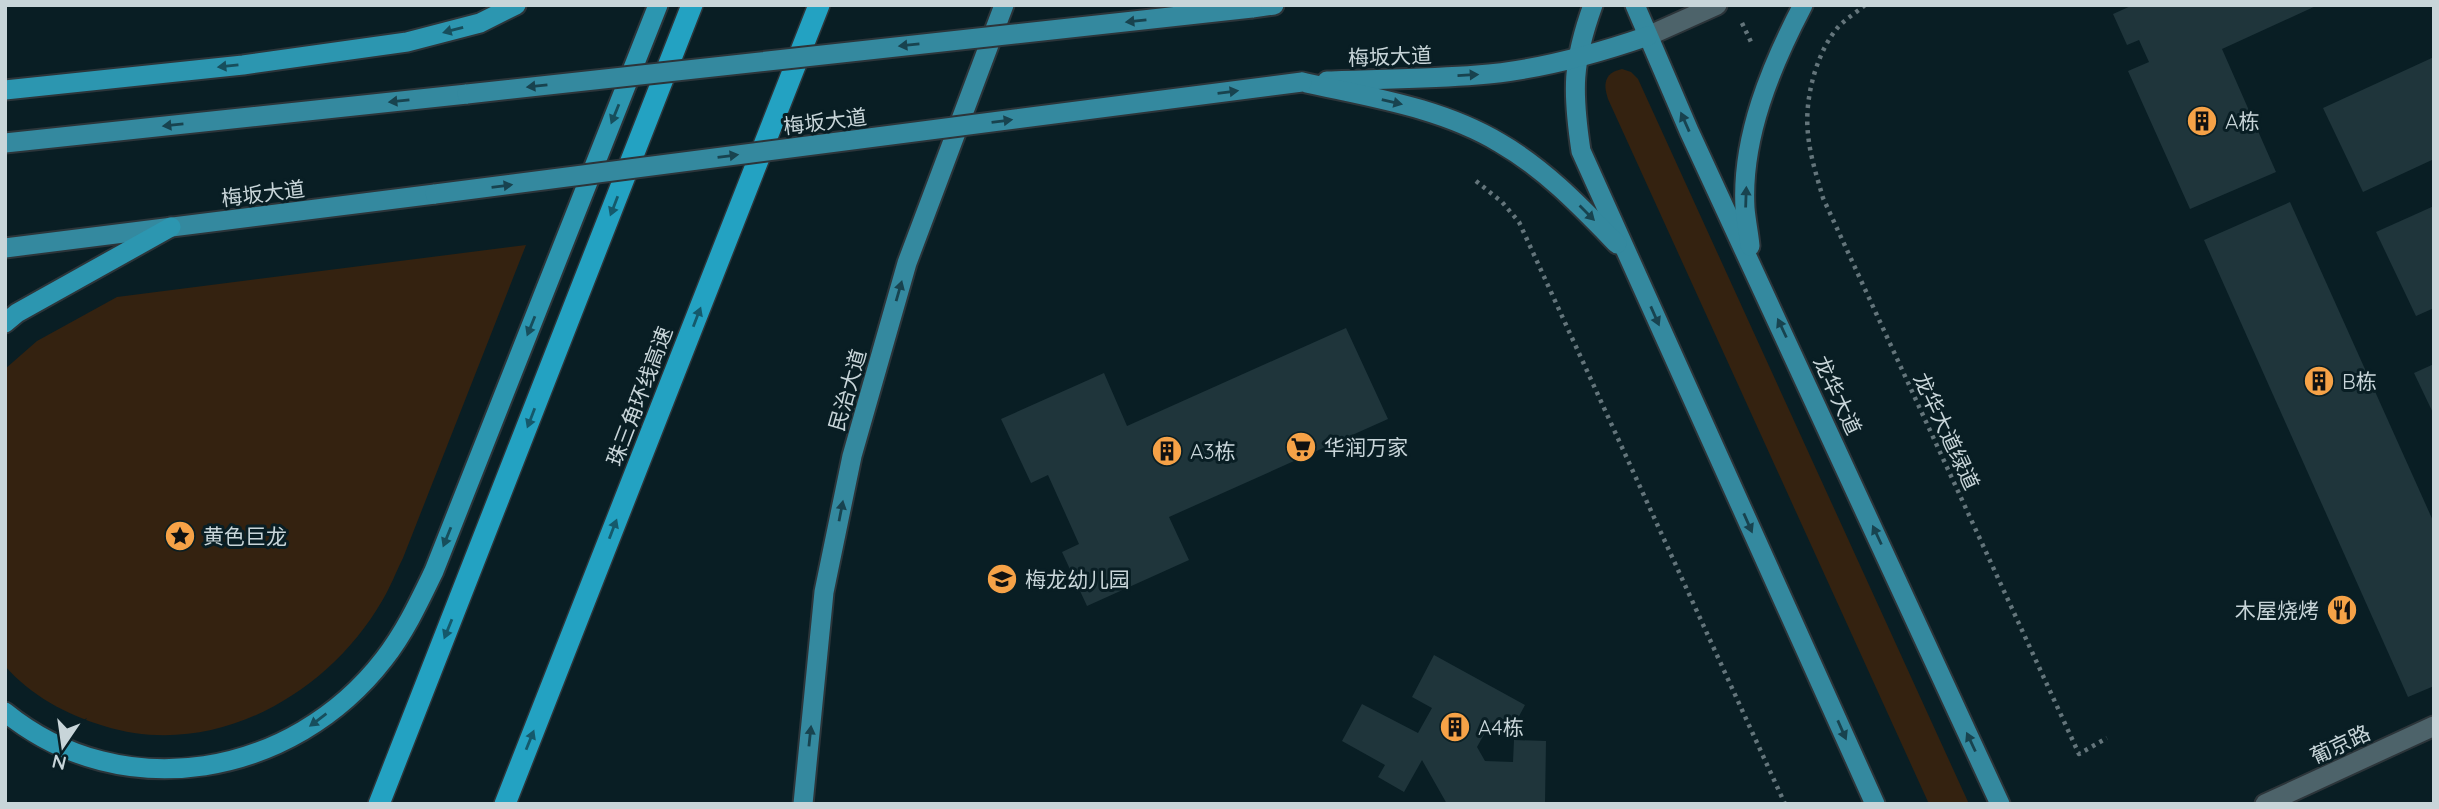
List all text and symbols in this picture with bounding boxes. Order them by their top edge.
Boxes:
one-way arrow [1124,15,1146,26]
one-way arrow [442,25,464,36]
one-way arrow [898,40,920,51]
street label: 梅坂大道 [1348,42,1432,70]
one-way arrow [217,61,239,72]
one-way arrow [1457,70,1479,81]
one-way arrow [526,81,548,92]
one-way arrow [1217,86,1239,97]
one-way arrow [388,96,410,107]
one-way arrow [1381,97,1403,108]
street label: 梅坂大道 [782,103,868,139]
one-way arrow [609,104,620,125]
building icon: A栋 [2185,104,2219,138]
place label: A栋 [2225,108,2260,134]
one-way arrow [1679,112,1691,132]
one-way arrow [991,115,1013,126]
one-way arrow [162,120,184,131]
one-way arrow [717,151,739,162]
street label: 梅坂大道 [220,175,306,211]
one-way arrow [491,180,513,191]
one-way arrow [1740,186,1751,208]
one-way arrow [608,195,619,216]
one-way arrow [1579,205,1595,221]
one-way arrow [894,280,904,301]
one-way arrow [691,306,702,327]
one-way arrow [1649,306,1661,326]
one-way arrow [525,315,536,336]
one-way arrow [1776,318,1788,338]
street label: 珠三角环线高速 [601,323,677,469]
street label: 民治大道 [823,346,871,434]
street label: 龙华大道 [1808,351,1868,439]
building icon: B栋 [2302,364,2336,398]
street label: 龙华大道绿道 [1909,368,1985,494]
place label: B栋 [2342,368,2377,394]
one-way arrow [525,407,536,428]
supermarket icon: 华润万家 [1284,430,1318,464]
building icon: A3栋 [1150,434,1184,468]
place label: 华润万家 [1324,434,1408,460]
place label: A3栋 [1190,438,1236,464]
one-way arrow [835,500,846,522]
one-way arrow [1742,513,1754,533]
one-way arrow [608,518,619,539]
place icon: 黄色巨龙 [163,519,197,553]
place label: 黄色巨龙 [203,523,287,549]
one-way arrow [1871,525,1882,545]
one-way arrow [442,527,453,548]
school or university icon: 梅龙幼儿园 [985,562,1019,596]
place label: 梅龙幼儿园 [1025,566,1130,592]
restaurant icon: 木屋烧烤 [2325,593,2359,627]
place label: 木屋烧烤 [2235,597,2319,623]
one-way arrow [442,619,453,640]
building icon: A4栋 [1438,710,1472,744]
north arrow [28,711,98,781]
one-way arrow [309,712,327,726]
place label: A4栋 [1478,714,1524,740]
street label: 葡京路 [2306,719,2374,769]
one-way arrow [1837,720,1848,741]
one-way arrow [805,725,816,747]
one-way arrow [525,730,536,751]
one-way arrow [1965,732,1977,752]
text: N [50,749,69,776]

